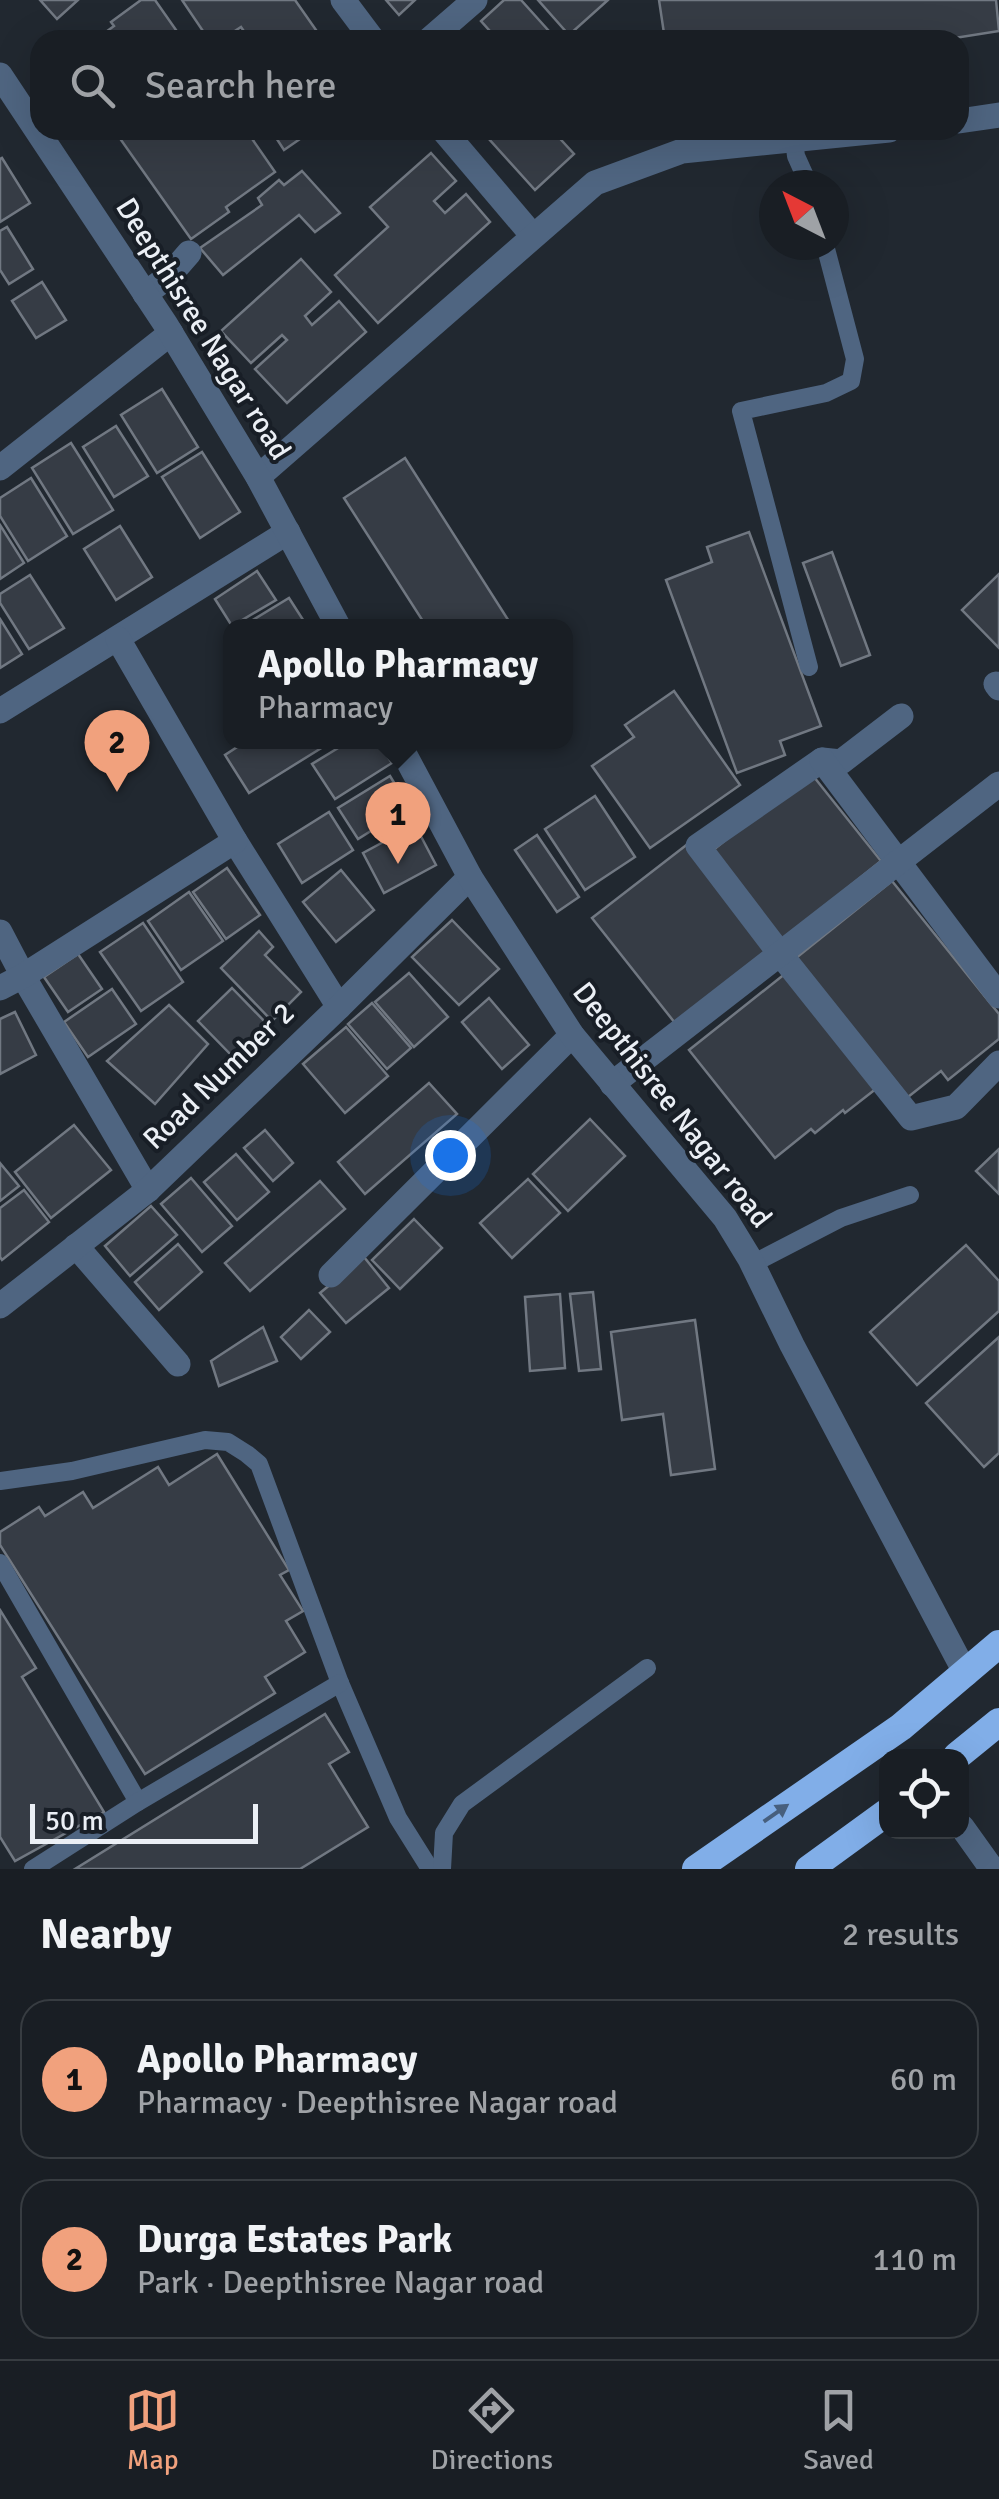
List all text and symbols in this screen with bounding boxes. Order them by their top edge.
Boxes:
search box [30,30,969,140]
icon: search [65,58,120,113]
text: Search here [145,62,337,109]
north arrow [759,170,849,260]
street label: Deepthisree Nagar road [107,191,299,467]
popup [223,619,573,749]
text: Apollo Pharmacy [258,641,538,688]
text: Pharmacy [258,688,393,727]
pin: 2 [84,710,150,792]
pin: 1 [366,782,430,864]
street label: Deepthisree Nagar road [565,975,779,1235]
street label: Road Number 2 [136,995,302,1157]
your location [425,1130,476,1181]
map controls [879,1749,969,1839]
button: locate [879,1749,969,1839]
scale bar [30,1799,258,1844]
text: 50 m [45,1804,104,1838]
one-way arrow [762,1804,789,1823]
text: Nearby [40,1909,172,1960]
text: 2 results [842,1915,959,1954]
text: Apollo Pharmacy [137,2036,417,2083]
text: 1 [66,2060,83,2099]
text: 60 m [890,2060,957,2099]
text: Pharmacy · Deepthisree Nagar road [137,2083,618,2122]
text: Durga Estates Park [137,2216,452,2263]
text: 2 [66,2240,83,2279]
text: 110 m [873,2240,957,2279]
text: Park · Deepthisree Nagar road [137,2263,544,2302]
tab: Map [125,2383,180,2477]
tab: Directions [431,2383,553,2477]
tab: Saved [803,2383,874,2477]

